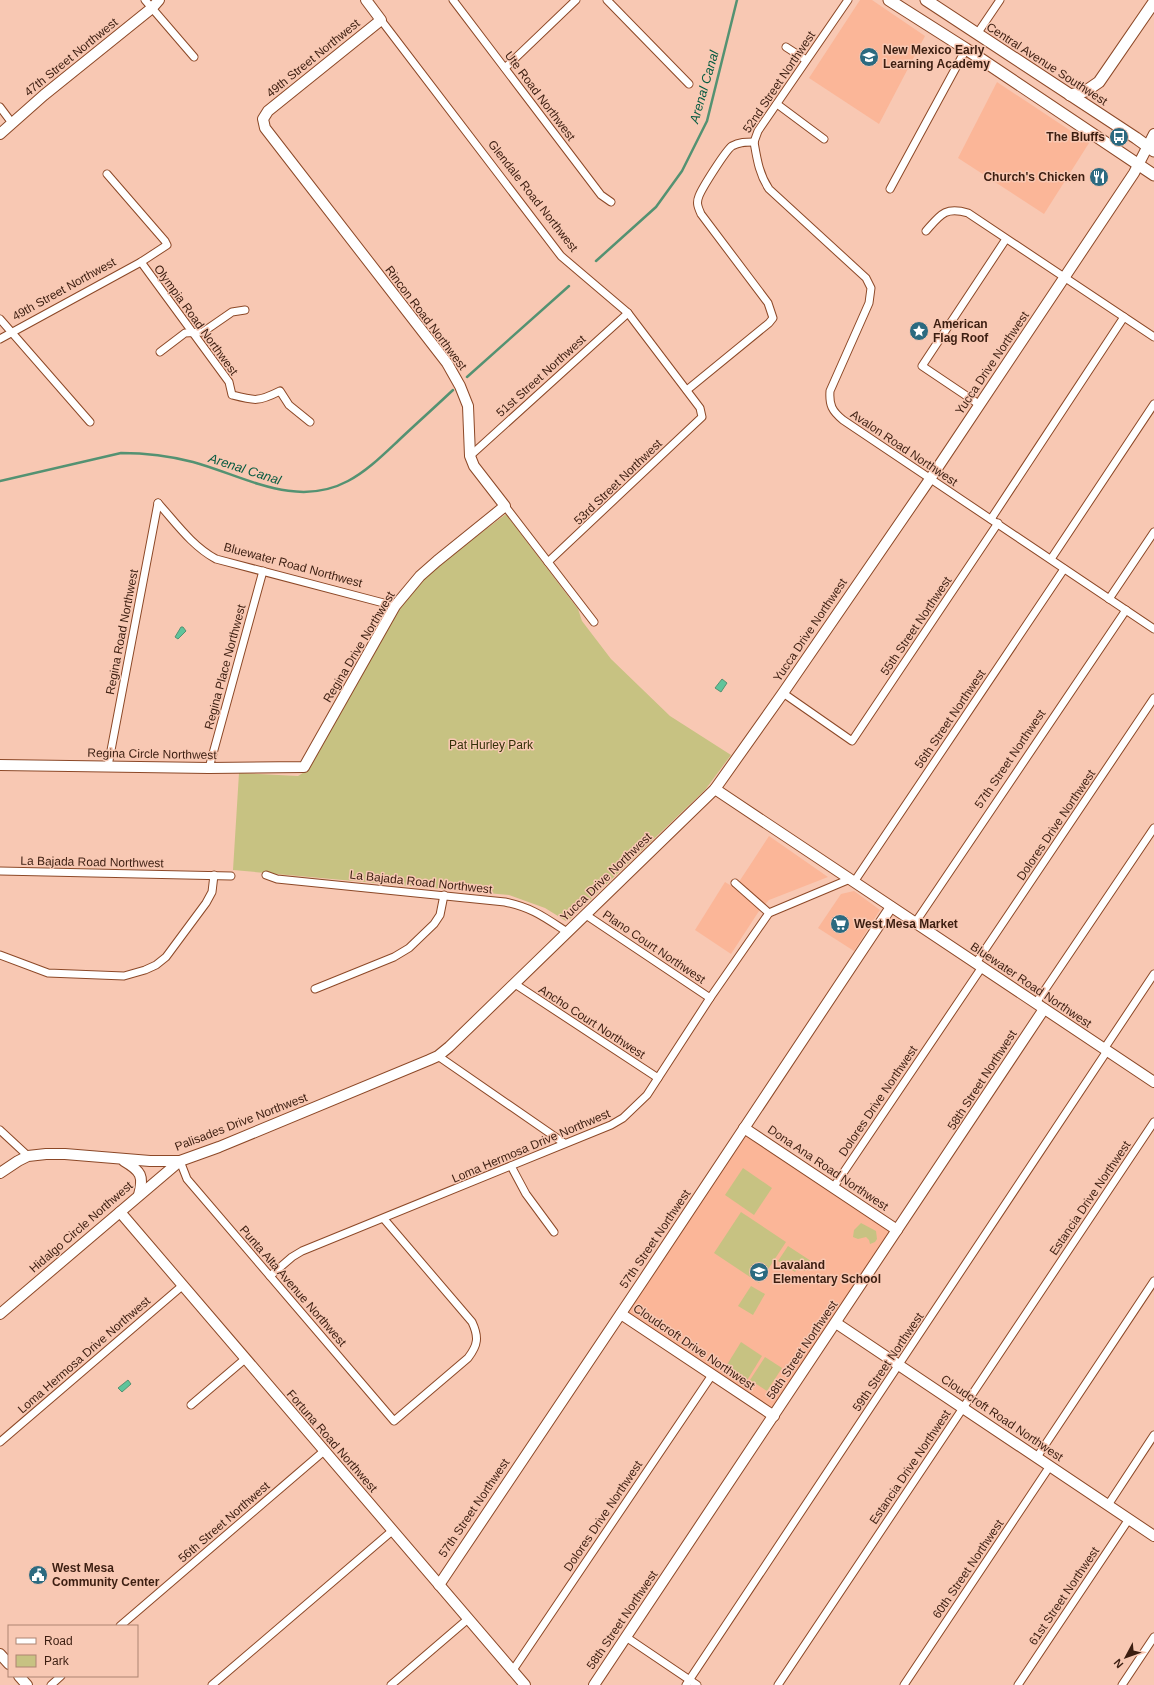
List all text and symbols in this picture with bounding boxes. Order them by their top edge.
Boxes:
street label: 47th Street Northwest [21,15,121,99]
street label: 49th Street Northwest [263,16,363,100]
street label: Central Avenue Southwest [984,20,1111,109]
street label: 52nd Street Northwest [740,28,819,135]
place label: New Mexico Early Learning Academy [883,43,990,71]
school or university icon: New Mexico Early Learning Academy [858,46,880,68]
water label: Arenal Canal [686,48,722,126]
street label: Ute Road Northwest [502,49,579,144]
bus stop icon: The Bluffs [1108,126,1130,148]
place label: The Bluffs [1046,130,1105,144]
street label: Glendale Road Northwest [485,138,581,255]
restaurant icon: Church's Chicken [1088,166,1110,188]
place label: Church's Chicken [983,170,1085,184]
street label: 49th Street Northwest [10,254,119,323]
street label: Olympia Road Northwest [151,262,241,379]
street label: Rincon Road Northwest [382,263,470,373]
street label: Yucca Drive Northwest [952,308,1032,417]
place label: American Flag Roof [933,317,989,345]
place icon: American Flag Roof [908,320,930,342]
street label: 51st Street Northwest [493,332,589,420]
street label: Avalon Road Northwest [848,407,961,489]
street label: 53rd Street Northwest [571,436,665,528]
water label: Arenal Canal [206,450,284,488]
street label: Bluewater Road Northwest [222,540,364,590]
street label: Regina Road Northwest [103,567,141,696]
street label: 55th Street Northwest [878,573,955,678]
street label: Yucca Drive Northwest [770,575,850,684]
street label: Regina Drive Northwest [320,589,398,705]
street label: Regina Place Northwest [202,602,249,731]
street label: 56th Street Northwest [912,666,989,771]
street label: 57th Street Northwest [972,706,1049,811]
park label: Pat Hurley Park [449,738,534,752]
street label: Regina Circle Northwest [87,746,217,762]
street label: Dolores Drive Northwest [1014,767,1099,883]
street label: Yucca Drive Northwest [557,829,655,924]
street label: La Bajada Road Northwest [20,854,164,870]
street label: La Bajada Road Northwest [349,868,494,897]
street label: Plano Court Northwest [600,907,709,987]
supermarket icon: West Mesa Market [829,913,851,935]
place label: West Mesa Market [854,917,958,931]
street label: Bluewater Road Northwest [968,939,1095,1031]
street label: Ancho Court Northwest [536,982,648,1062]
street label: 58th Street Northwest [945,1027,1020,1132]
street label: Dolores Drive Northwest [836,1043,921,1159]
street label: Palisades Drive Northwest [173,1090,310,1154]
street label: Loma Hermosa Drive Northwest [450,1106,613,1186]
street label: Dona Ana Road Northwest [765,1122,891,1214]
street label: Estancia Drive Northwest [1047,1138,1134,1258]
street label: Hidalgo Circle Northwest [27,1178,136,1276]
street label: 57th Street Northwest [617,1186,694,1291]
street label: Punta Alta Avenue Northwest [237,1223,350,1350]
place label: Lavaland Elementary School [773,1258,881,1286]
school or university icon: Lavaland Elementary School [748,1261,770,1283]
street label: Loma Hermosa Drive Northwest [15,1293,154,1416]
street label: 58th Street Northwest [764,1297,841,1402]
street label: Cloudcroft Drive Northwest [631,1301,758,1393]
street label: 59th Street Northwest [850,1309,927,1414]
street label: Cloudcroft Road Northwest [938,1372,1066,1464]
street label: Fortuna Road Northwest [284,1387,381,1495]
street label: Estancia Drive Northwest [867,1407,954,1527]
street label: 57th Street Northwest [436,1455,513,1560]
street label: Dolores Drive Northwest [561,1458,646,1574]
street label: 56th Street Northwest [176,1478,273,1565]
street label: 60th Street Northwest [930,1516,1007,1621]
street label: 61st Street Northwest [1026,1544,1102,1648]
place label: West Mesa Community Center [52,1561,160,1589]
public building icon: West Mesa Community Center [27,1564,49,1586]
street label: 58th Street Northwest [584,1567,661,1672]
legend [8,1625,138,1677]
text: Road [44,1634,73,1648]
north arrow [1106,1637,1146,1677]
text: Park [44,1654,70,1668]
text: N [1111,1657,1126,1670]

